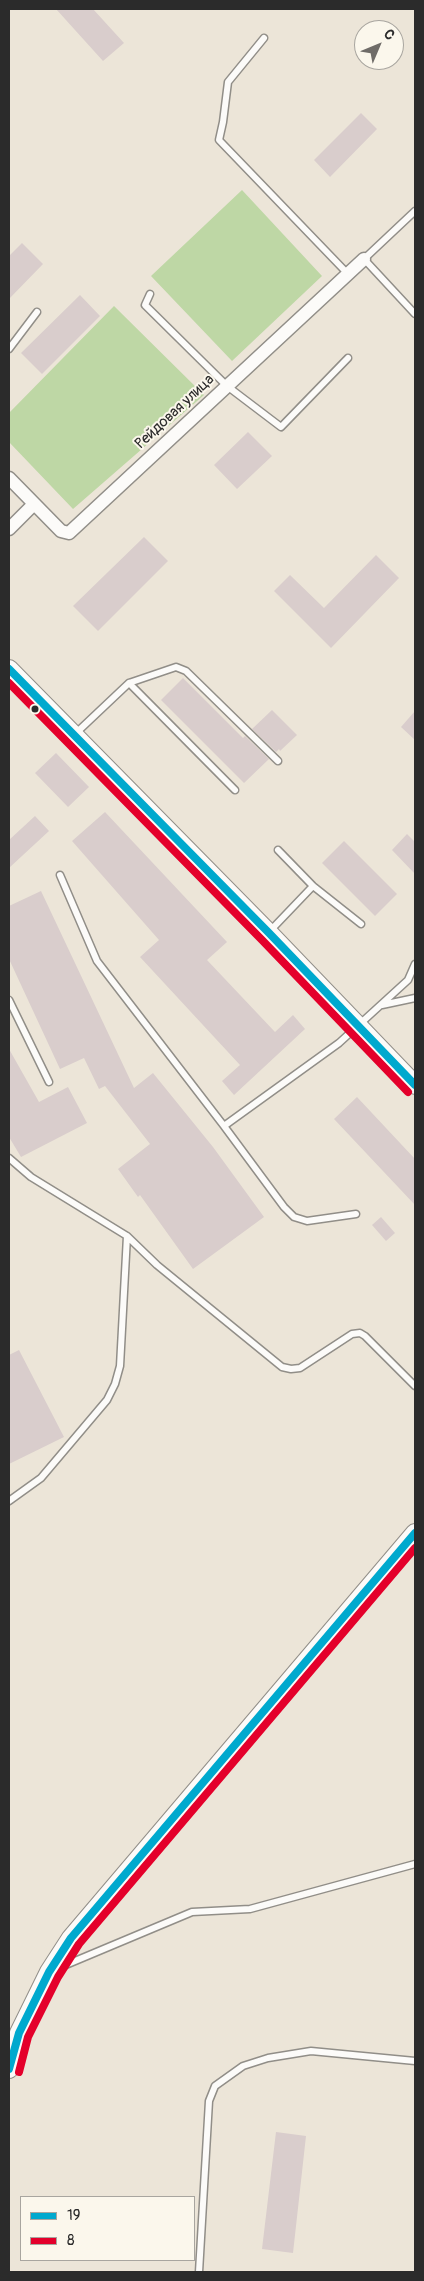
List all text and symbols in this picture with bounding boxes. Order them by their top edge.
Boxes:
north arrow [354,20,404,70]
text: С [380,26,398,44]
street label: Рейдовая улица [132,371,218,453]
unlabelled marker [30,704,40,714]
legend [20,2196,195,2261]
text: 19 [67,2206,81,2225]
text: 8 [67,2231,75,2250]

